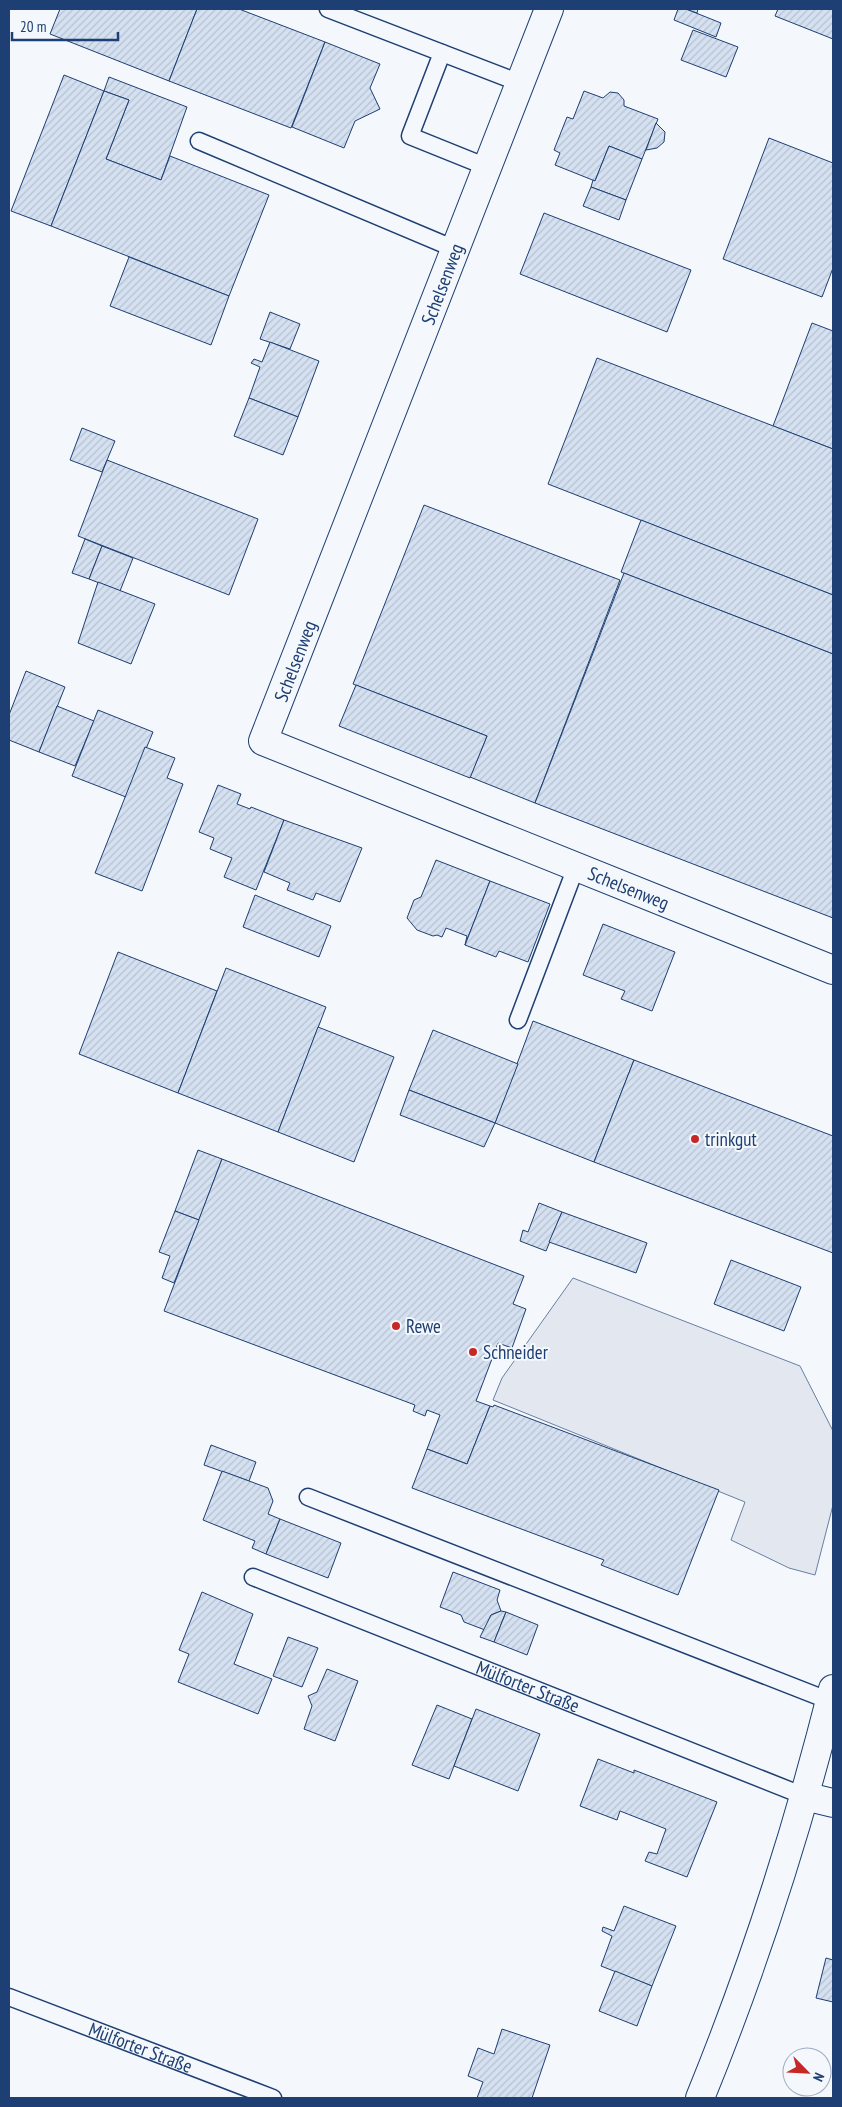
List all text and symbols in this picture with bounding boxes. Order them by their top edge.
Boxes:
scale bar [12,10,119,42]
text: 20 m [20,17,46,36]
street label: Schelsenweg [416,240,468,328]
street label: Schelsenweg [269,617,321,705]
street label: Schelsenweg [585,861,673,915]
place label: trinkgut [705,1127,758,1151]
marker: trinkgut [689,1133,701,1145]
place label: Rewe [406,1314,441,1338]
marker: Rewe [390,1320,402,1332]
place label: Schneider [483,1340,549,1364]
marker: Schneider [467,1346,479,1358]
street label: Mülforter Straße [473,1655,583,1718]
street label: Mülforter Straße [86,2017,196,2078]
north arrow [782,2047,832,2097]
text: N [809,2070,829,2084]

